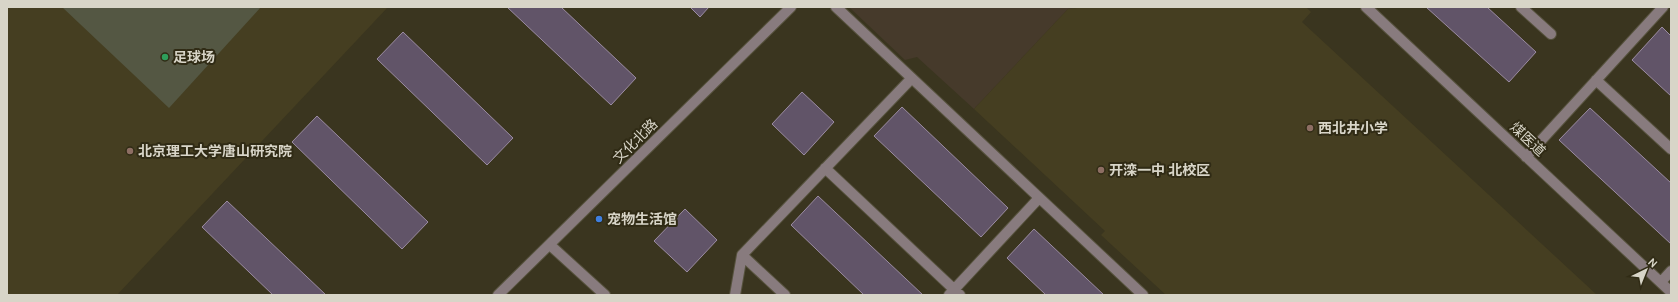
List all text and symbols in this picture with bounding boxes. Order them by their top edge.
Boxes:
place label: 足球场 [173,48,215,66]
marker: 足球场 [160,52,170,62]
street label: 文化北路 [609,115,661,167]
street label: 煤医道 [1507,118,1549,160]
place label: 西北井小学 [1318,119,1388,137]
marker: 西北井小学 [1305,123,1315,133]
place label: 北京理工大学唐山研究院 [138,142,292,160]
marker: 北京理工大学唐山研究院 [125,146,135,156]
place label: 开滦一中 北校区 [1109,161,1210,179]
marker: 开滦一中 北校区 [1096,165,1106,175]
place label: 宠物生活馆 [607,210,677,228]
marker: 宠物生活馆 [594,214,604,224]
north arrow [1626,250,1666,290]
text: N [1645,255,1660,270]

